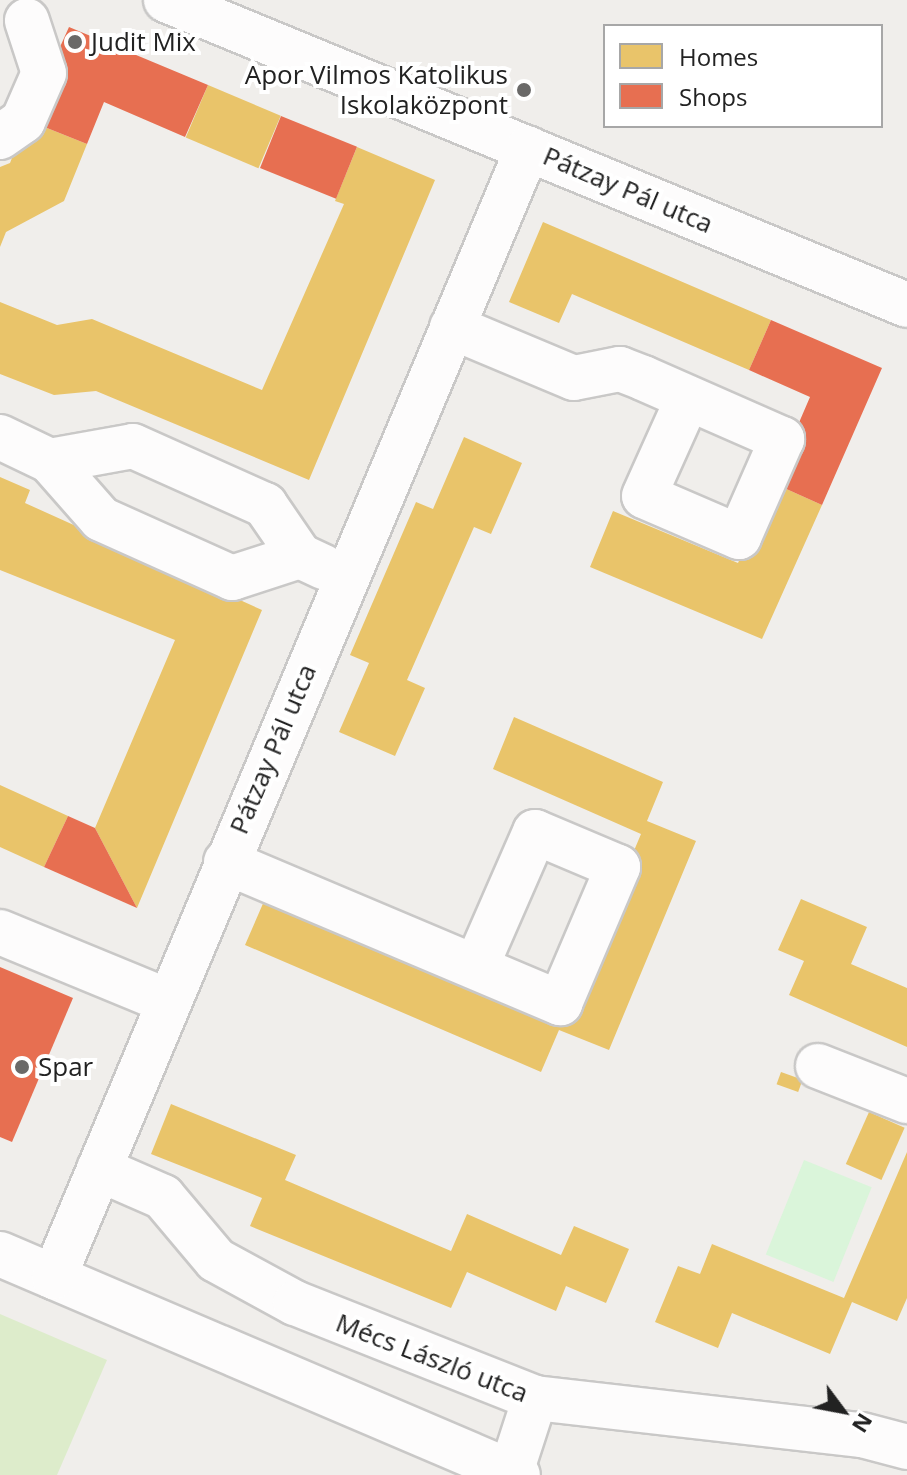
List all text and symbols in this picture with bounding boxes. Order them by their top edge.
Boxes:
legend [603,24,883,128]
place label: Judit Mix [91,26,196,58]
marker: Judit Mix [66,33,84,51]
text: Homes [679,40,758,73]
place label: Apor Vilmos Katolikus Iskolaközpont [245,59,508,120]
text: Shops [679,80,747,113]
marker: Apor Vilmos Katolikus Iskolaközpont [515,81,533,99]
street label: Pátzay Pál utca [538,140,718,240]
street label: Pátzay Pál utca [223,659,323,839]
place label: Spar [38,1051,93,1083]
marker: Spar [13,1058,31,1076]
street label: Mécs László utca [332,1307,532,1409]
north arrow [803,1371,883,1451]
text: N [846,1408,881,1439]

